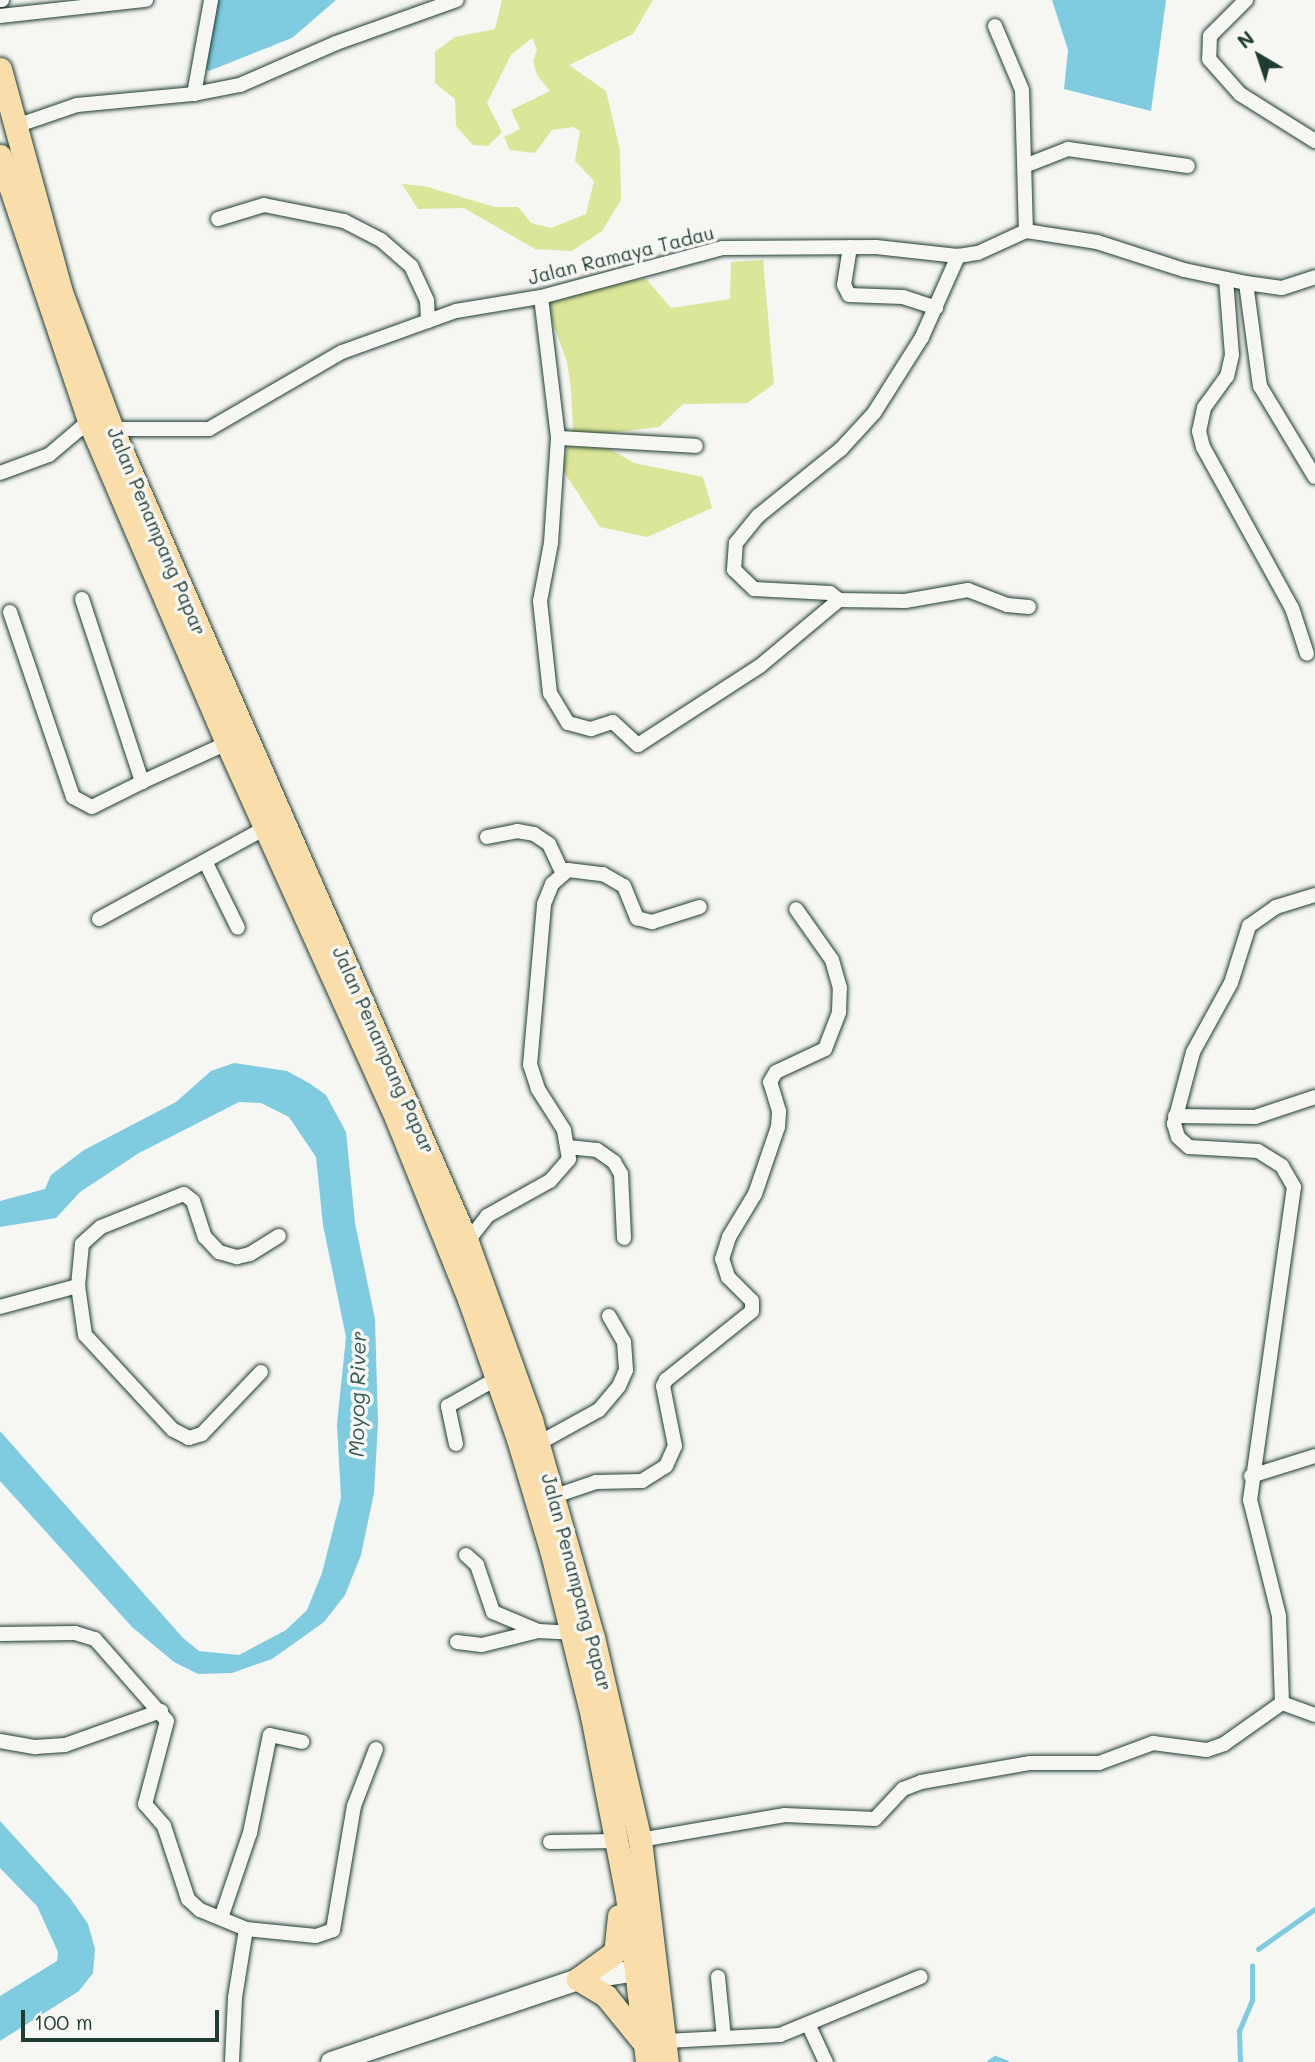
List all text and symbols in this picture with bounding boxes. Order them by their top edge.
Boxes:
north arrow [1224,21,1294,91]
text: N [1232,25,1259,54]
street label: Jalan Ramaya Tadau [526,221,716,289]
street label: Jalan Penampang Papar [103,423,211,639]
street label: Jalan Penampang Papar [328,943,440,1157]
water label: Moyog River [343,1331,371,1457]
street label: Jalan Penampang Papar [537,1471,617,1693]
scale bar [24,1996,222,2040]
text: 100 m [34,2008,93,2035]

